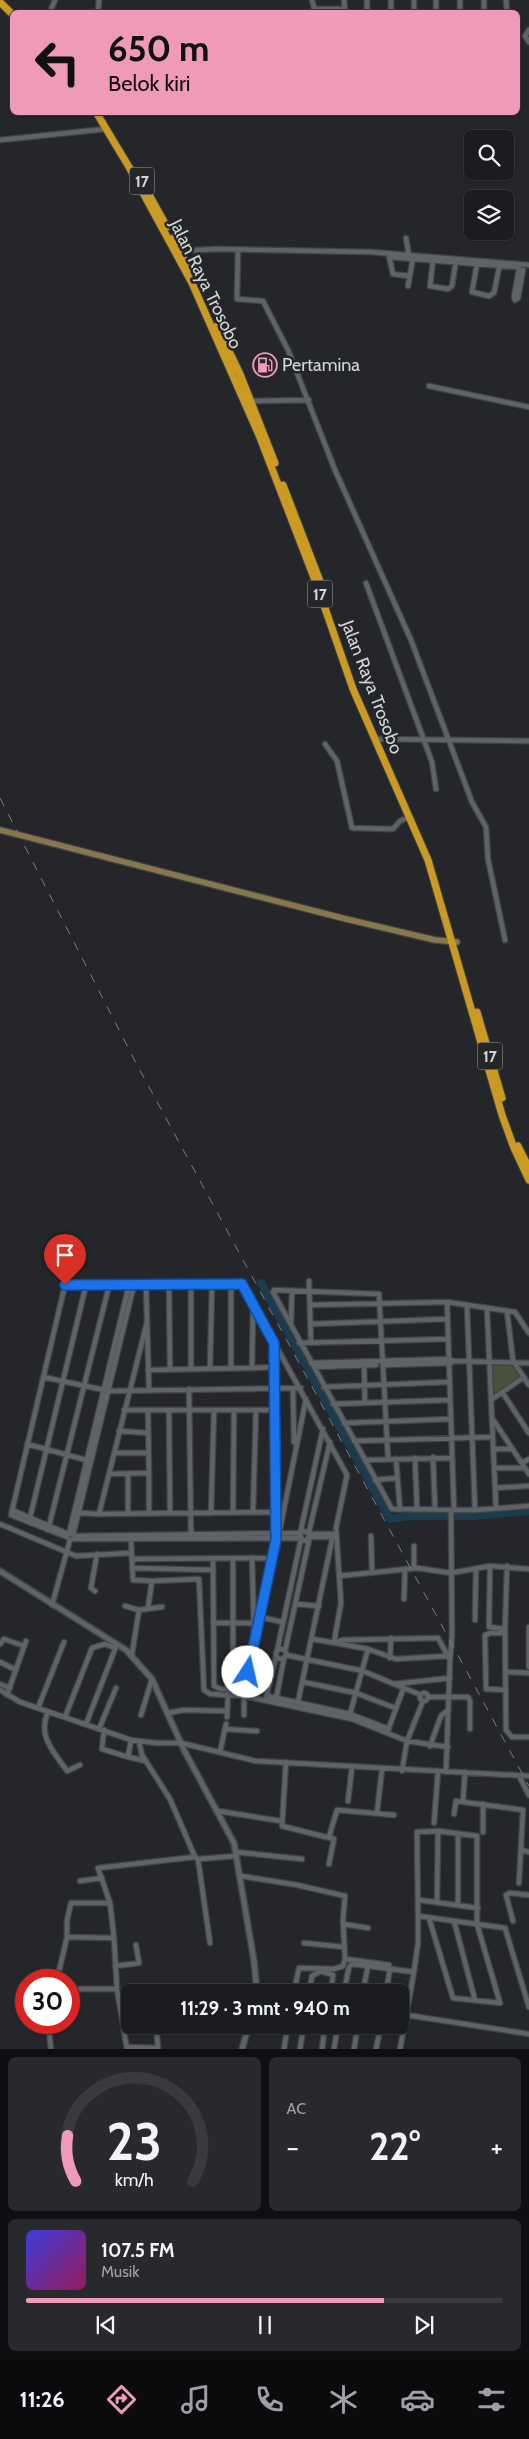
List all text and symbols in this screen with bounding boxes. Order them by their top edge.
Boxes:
text: 650 m [108,27,209,70]
icon: left [25,30,90,95]
text: Belok kiri [108,70,191,97]
map controls [464,130,514,240]
button: search [464,130,514,180]
road number: 17 [130,168,154,195]
button: layers [464,190,514,240]
street label: Jalan Raya Trosobo [165,215,247,352]
fuel station icon: Pertamina [252,352,278,378]
place label: Pertamina [282,354,360,376]
road number: 17 [308,580,332,608]
street label: Jalan Raya Trosobo [336,616,408,757]
road number: 17 [478,1042,502,1070]
pin [44,1234,86,1285]
icon: arrive [51,1241,79,1269]
position arrow [221,1645,273,1697]
speed limit sign: 30 [15,1969,80,2034]
text: 11:29 · 3 mnt · 940 m [180,1997,350,2020]
text: AC [287,2099,306,2118]
text: 23 [106,2110,162,2173]
text: 22° [369,2123,420,2170]
text: − [287,2130,299,2164]
text: + [491,2130,503,2164]
text: km/h [115,2169,154,2190]
text: 107.5 FM [101,2239,175,2262]
text: Musik [101,2262,139,2281]
icon: previous [92,2311,120,2339]
icon: pause [251,2311,279,2339]
icon: next [410,2311,438,2339]
icon: directions [104,2382,139,2417]
icon: music [178,2382,213,2417]
icon: phone [252,2382,287,2417]
icon: climate [326,2382,361,2417]
icon: car [400,2382,435,2417]
icon: filters [474,2382,509,2417]
text: 11:26 [20,2386,65,2413]

